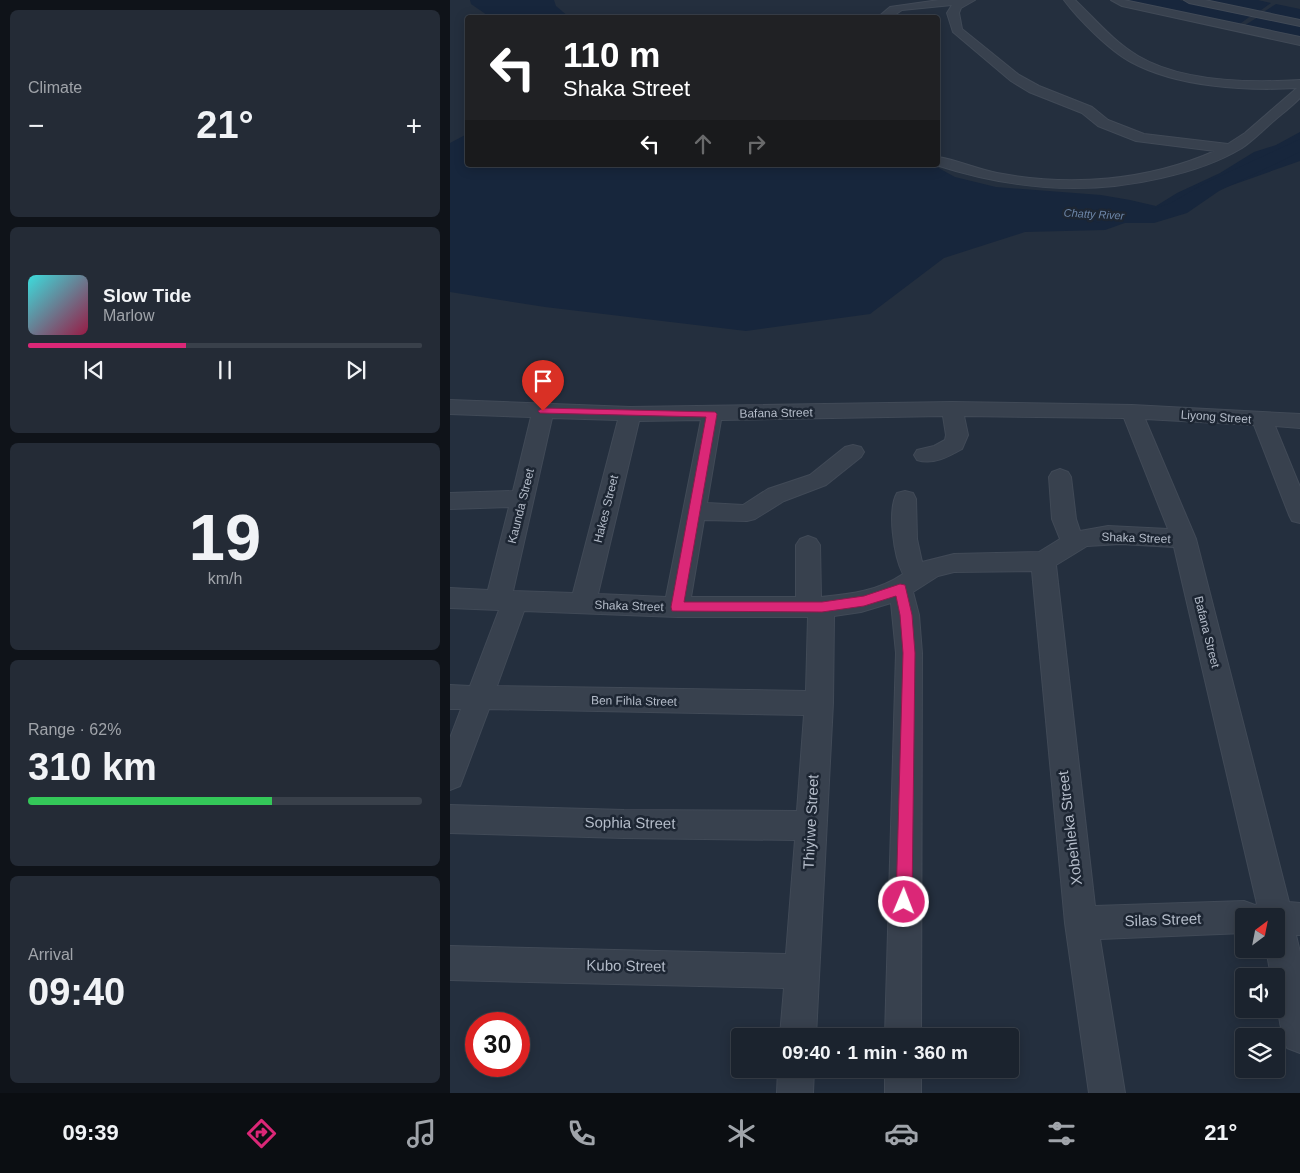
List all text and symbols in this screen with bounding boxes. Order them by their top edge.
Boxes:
icon: left [480,35,545,100]
text: 110 m [563,35,660,74]
text: Shaka Street [563,76,690,101]
text: Climate [28,79,82,96]
text: 21° [196,104,254,146]
text: − [28,110,44,141]
text: + [406,110,422,141]
icon: left [636,130,664,158]
icon: ahead [689,130,717,158]
icon: right [742,130,770,158]
water label: Chatty River [1063,206,1126,222]
text: Slow Tide [103,285,191,306]
text: Marlow [103,307,155,324]
icon: previous [80,356,108,384]
icon: pause [211,356,239,384]
icon: next [342,356,370,384]
pin [522,360,564,411]
icon: arrive [529,367,557,395]
street label: Bafana Street [739,405,813,421]
street label: Liyong Street [1180,408,1252,426]
street label: Kaunda Street [505,466,537,545]
street label: Hakes Street [591,473,621,544]
text: 19 [189,501,261,574]
street label: Shaka Street [1101,530,1172,546]
text: km/h [208,570,242,587]
street label: Bafana Street [1191,595,1223,670]
street label: Shaka Street [594,598,665,614]
street label: Ben Fihla Street [591,693,678,709]
text: Range · 62% [28,721,121,738]
text: 310 km [28,746,157,788]
street label: Xobehleka Street [1054,769,1085,886]
street label: Thiyiwe Street [800,773,822,870]
street label: Sophia Street [584,813,676,832]
position arrow [877,875,929,927]
north arrow [1235,908,1285,958]
map controls [1235,908,1285,1078]
street label: Silas Street [1124,910,1202,929]
text: Arrival [28,946,73,963]
street label: Kubo Street [586,956,667,975]
button: sound [1235,968,1285,1018]
text: 09:40 [28,971,125,1013]
speed limit sign: 30 [465,1012,530,1077]
button: layers [1235,1028,1285,1078]
text: 09:40 · 1 min · 360 m [782,1042,968,1063]
icon: directions [244,1116,279,1151]
icon: music [404,1116,439,1151]
icon: phone [564,1116,599,1151]
icon: climate [724,1116,759,1151]
icon: car [884,1116,919,1151]
icon: filters [1044,1116,1079,1151]
text: 09:39 [63,1120,119,1145]
text: 21° [1204,1120,1237,1145]

